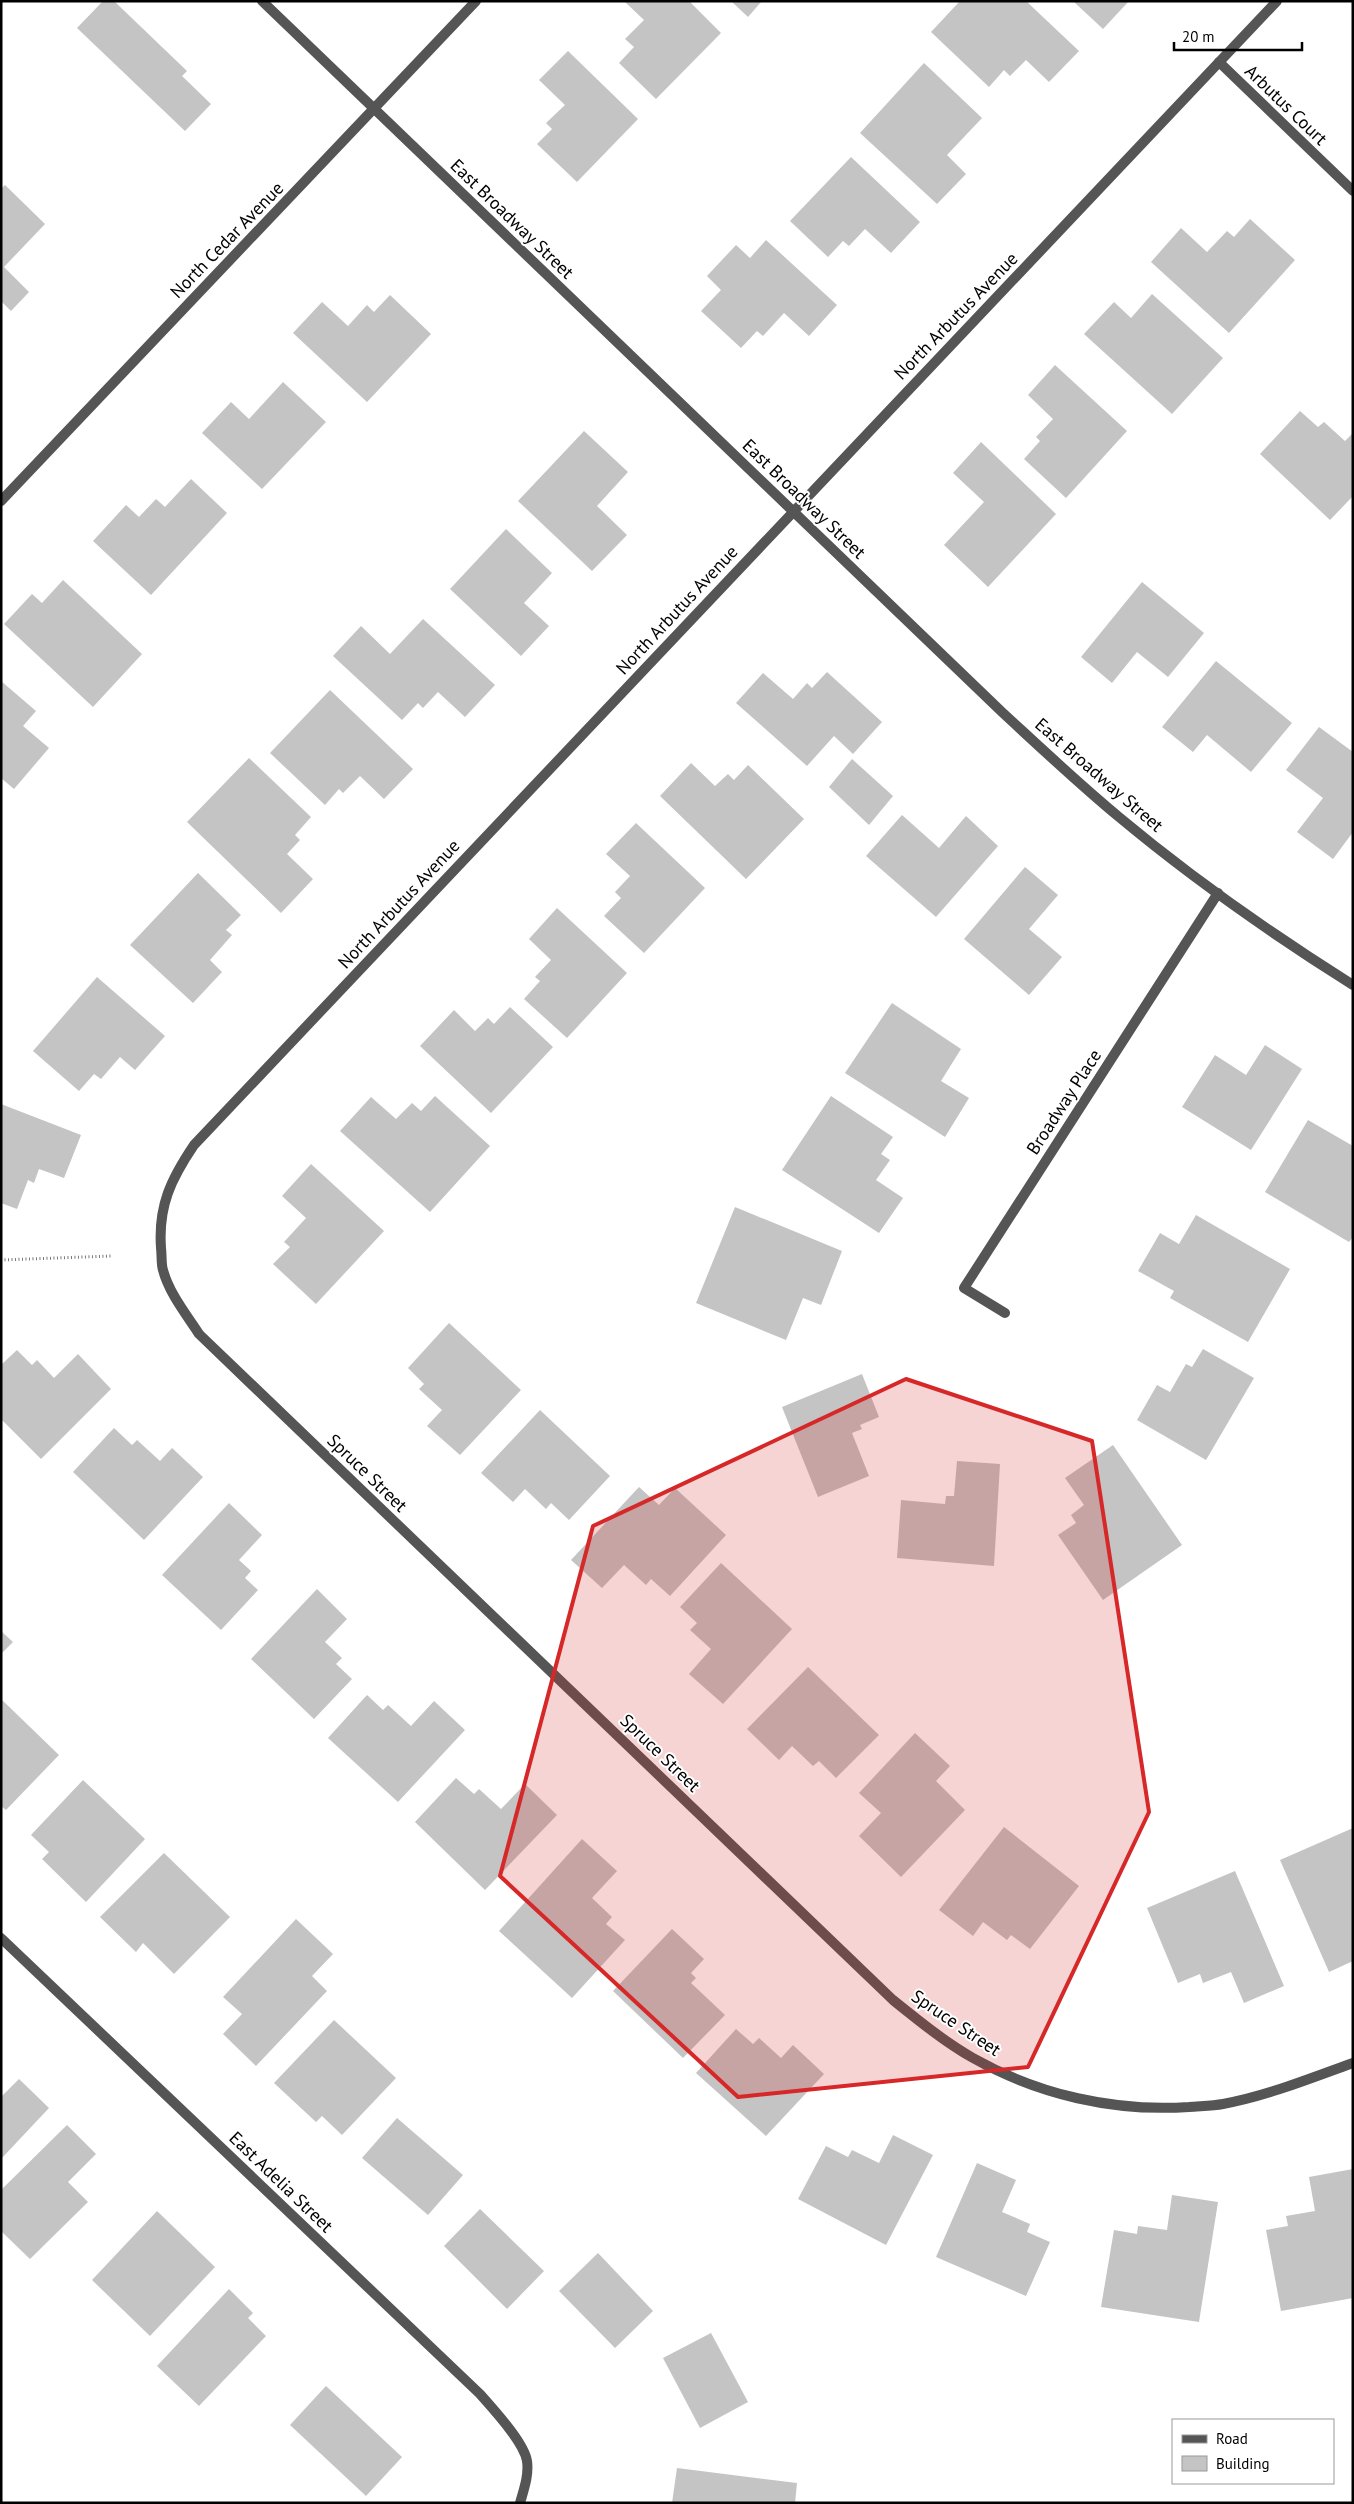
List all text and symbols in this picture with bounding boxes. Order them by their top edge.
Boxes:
scale bar [1174,20,1302,52]
text: 20 m [1182,27,1215,46]
street label: Arbutus Court [1240,60,1332,150]
street label: East Broadway Street [446,154,579,283]
street label: North Cedar Avenue [165,177,288,303]
street label: North Arbutus Avenue [889,247,1022,384]
street label: East Broadway Street [738,434,871,563]
street label: North Arbutus Avenue [611,540,743,679]
street label: East Broadway Street [1030,713,1168,837]
street label: North Arbutus Avenue [333,834,465,973]
street label: Broadway Place [1021,1045,1106,1159]
street label: Spruce Street [322,1429,412,1517]
street label: Spruce Street [615,1709,705,1797]
street label: Spruce Street [907,1984,1005,2061]
street label: East Adelia Street [225,2126,338,2237]
legend [1172,2419,1334,2484]
text: Road [1216,2429,1248,2448]
text: Building [1216,2454,1270,2473]

